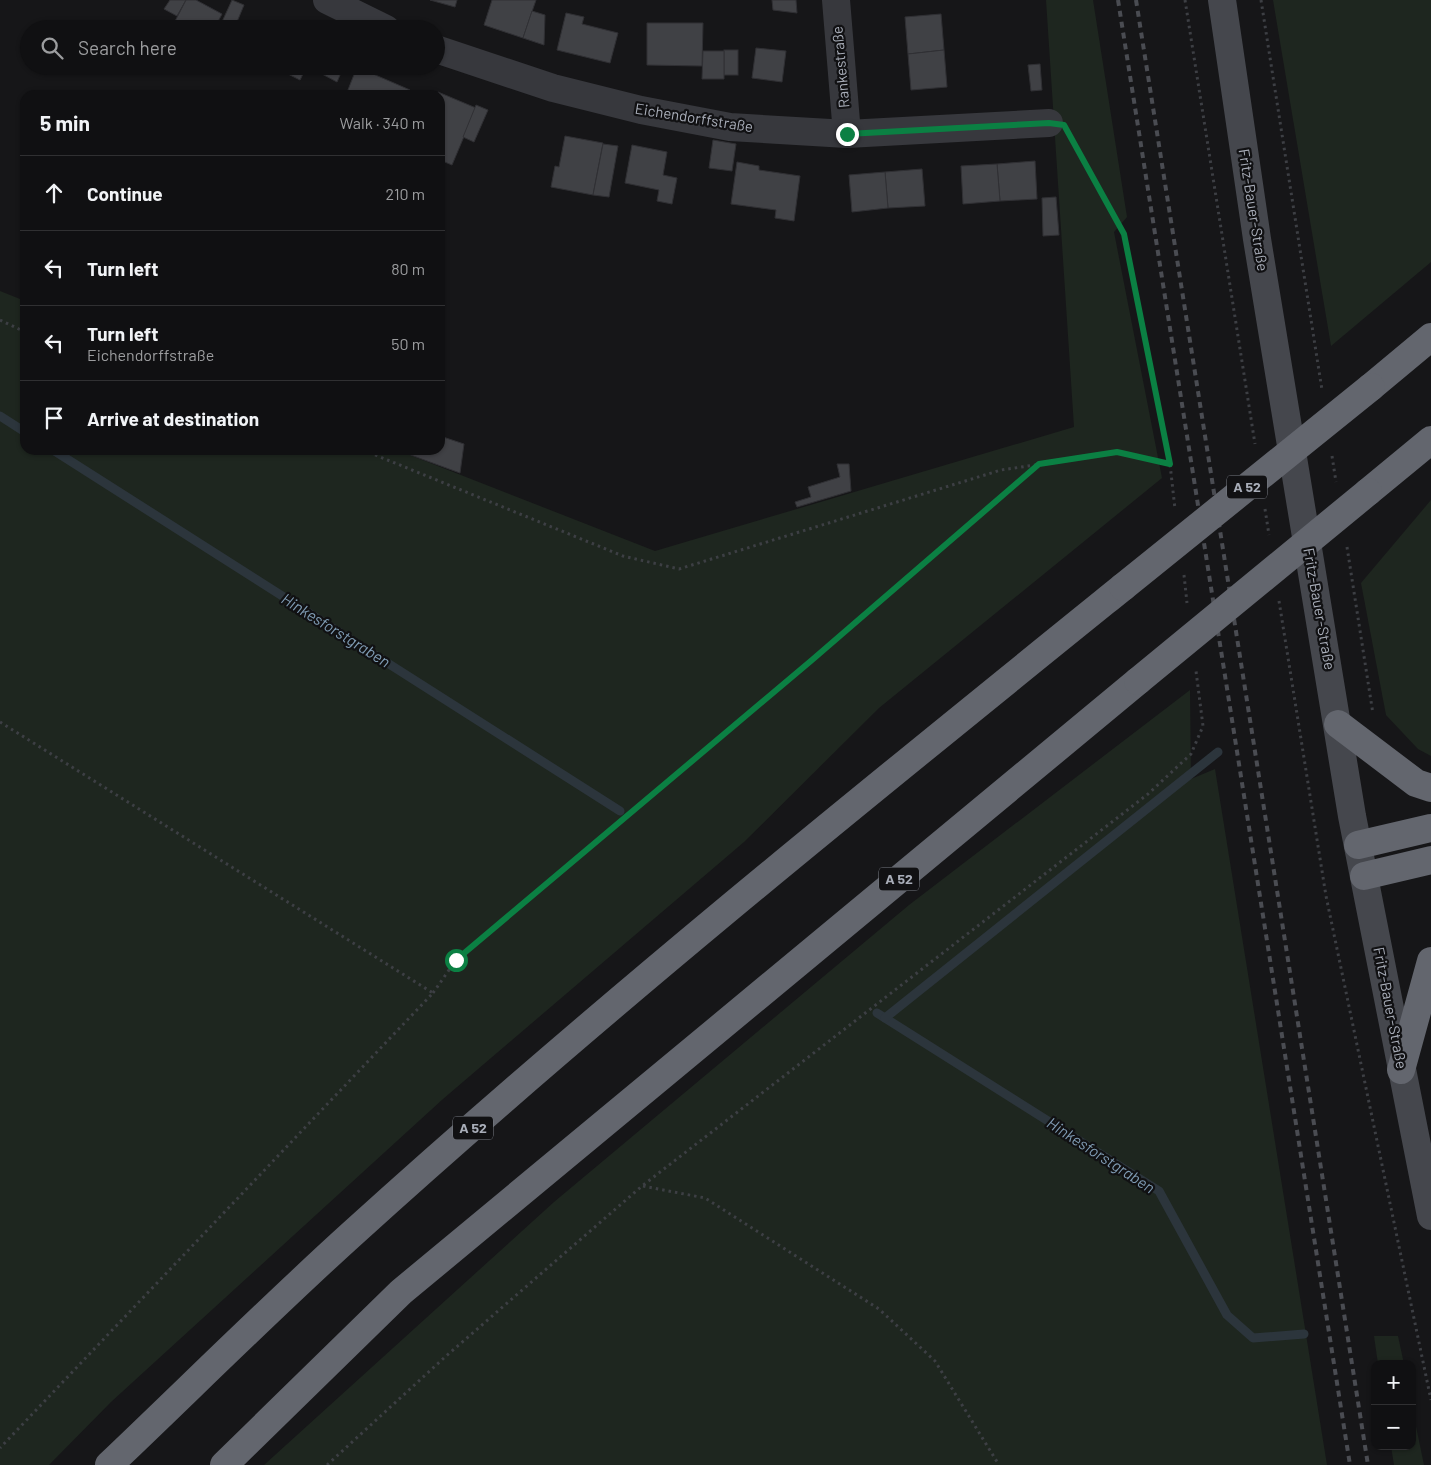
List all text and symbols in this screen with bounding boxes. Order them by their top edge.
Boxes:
search box [20,20,445,75]
street label: Rankestraße [827,25,853,109]
icon: search [38,34,66,62]
text: Search here [78,36,177,59]
street label: Eichendorffstraße [634,99,754,135]
text: 5 min [40,110,90,135]
text: Walk · 340 m [340,113,425,132]
route end [836,123,859,146]
street label: Fritz-Bauer-Straße [1235,147,1273,272]
icon: ahead [40,179,68,207]
text: Continue [87,182,163,205]
text: 210 m [386,184,425,203]
icon: left [40,254,68,282]
text: Turn left [87,257,158,280]
text: 80 m [391,259,425,278]
text: Turn left [87,322,158,345]
icon: left [40,329,68,357]
text: 50 m [391,334,425,353]
text: Eichendorffstraße [87,345,214,364]
icon: arrive [40,404,68,432]
text: Arrive at destination [87,407,259,430]
road number: A 52 [1227,476,1267,498]
street label: Fritz-Bauer-Straße [1300,546,1340,671]
water label: Hinkesforstgraben [278,589,394,671]
road number: A 52 [879,868,919,891]
street label: Fritz-Bauer-Straße [1370,945,1412,1070]
route start [445,949,468,972]
water label: Hinkesforstgraben [1044,1113,1159,1196]
road number: A 52 [453,1116,493,1140]
map controls [1371,1360,1416,1450]
button: + [1371,1360,1416,1405]
button: − [1371,1405,1416,1450]

